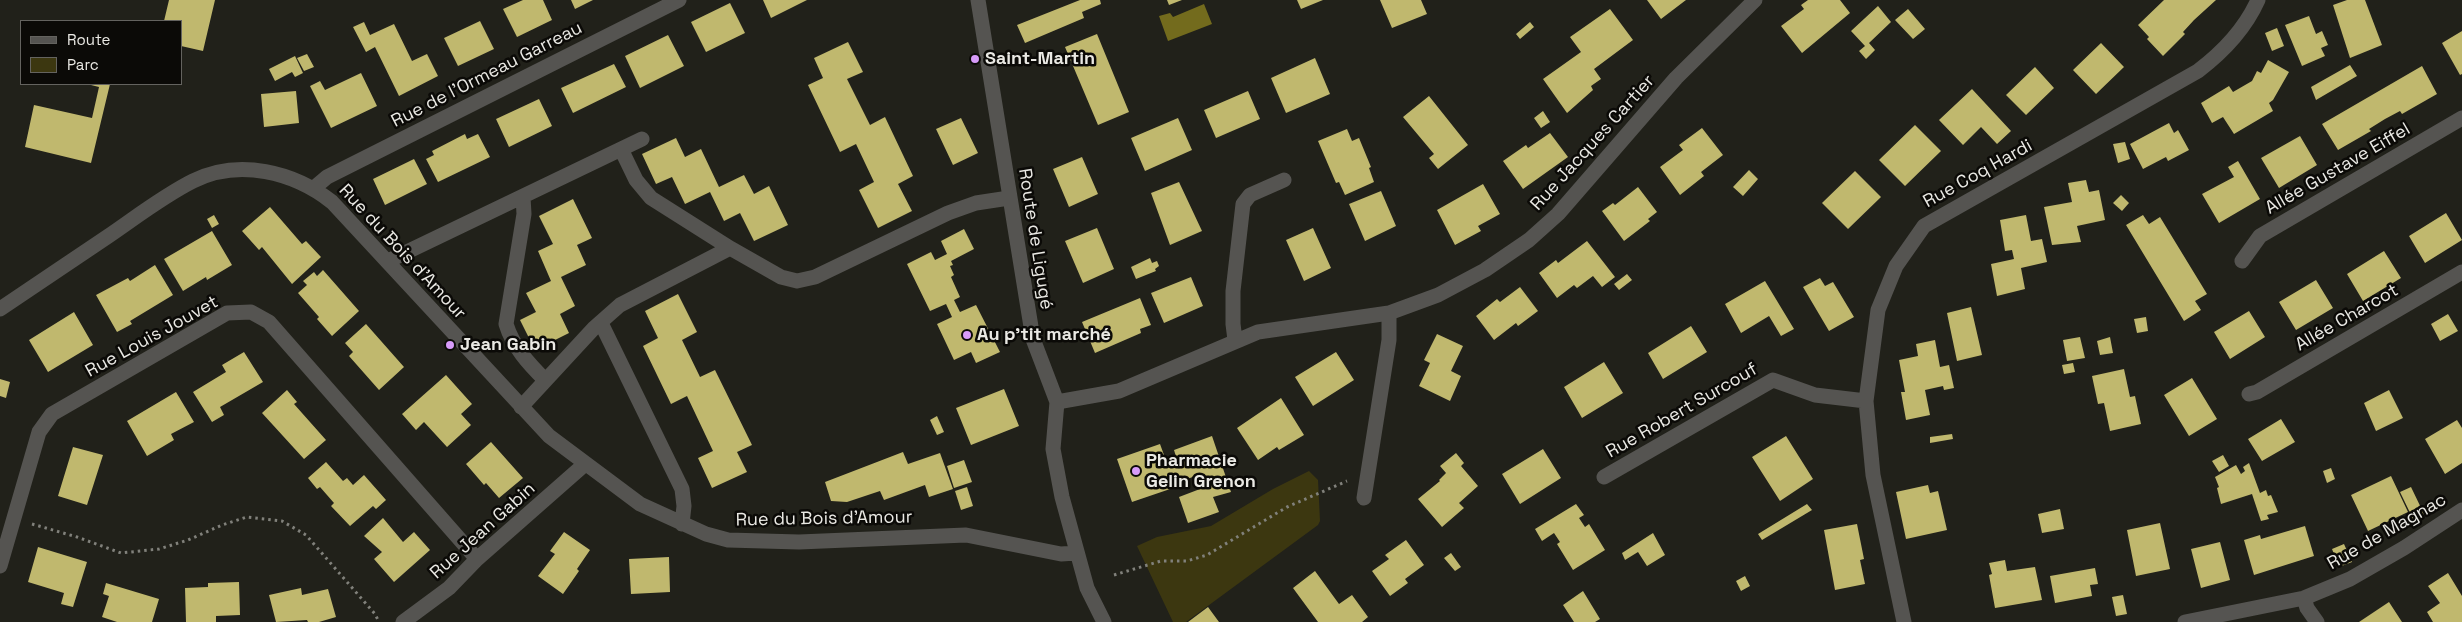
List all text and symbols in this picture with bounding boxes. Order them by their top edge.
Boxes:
street label: Rue de l'Ormeau Garreau [388,17,586,133]
legend [20,20,182,85]
text: Route [67,30,110,49]
place label: Saint-Martin [985,48,1095,70]
marker: Saint-Martin [969,53,981,65]
text: Parc [67,55,99,74]
street label: Rue Jacques Cartier [1526,71,1660,215]
street label: Allée Gustave Eiffel [2262,119,2414,219]
street label: Rue Coq Hardi [1920,135,2036,213]
street label: Route de Ligugé [1013,167,1057,311]
street label: Rue du Bois d'Amour [334,180,470,324]
street label: Allée Charcot [2292,280,2402,356]
street label: Rue Louis Jouvet [82,292,222,382]
place label: Au p'tit marché [977,324,1111,346]
marker: Au p'tit marché [961,329,973,341]
place label: Jean Gabin [460,334,556,356]
marker: Jean Gabin [444,339,456,351]
street label: Rue Robert Surcouf [1602,359,1762,463]
place label: Pharmacie Gelin Grenon [1146,450,1256,492]
marker: Pharmacie Gelin Grenon [1130,465,1142,477]
street label: Rue Jean Gabin [426,478,540,584]
street label: Rue de Magnac [2324,489,2450,575]
street label: Rue du Bois d'Amour [735,507,913,531]

